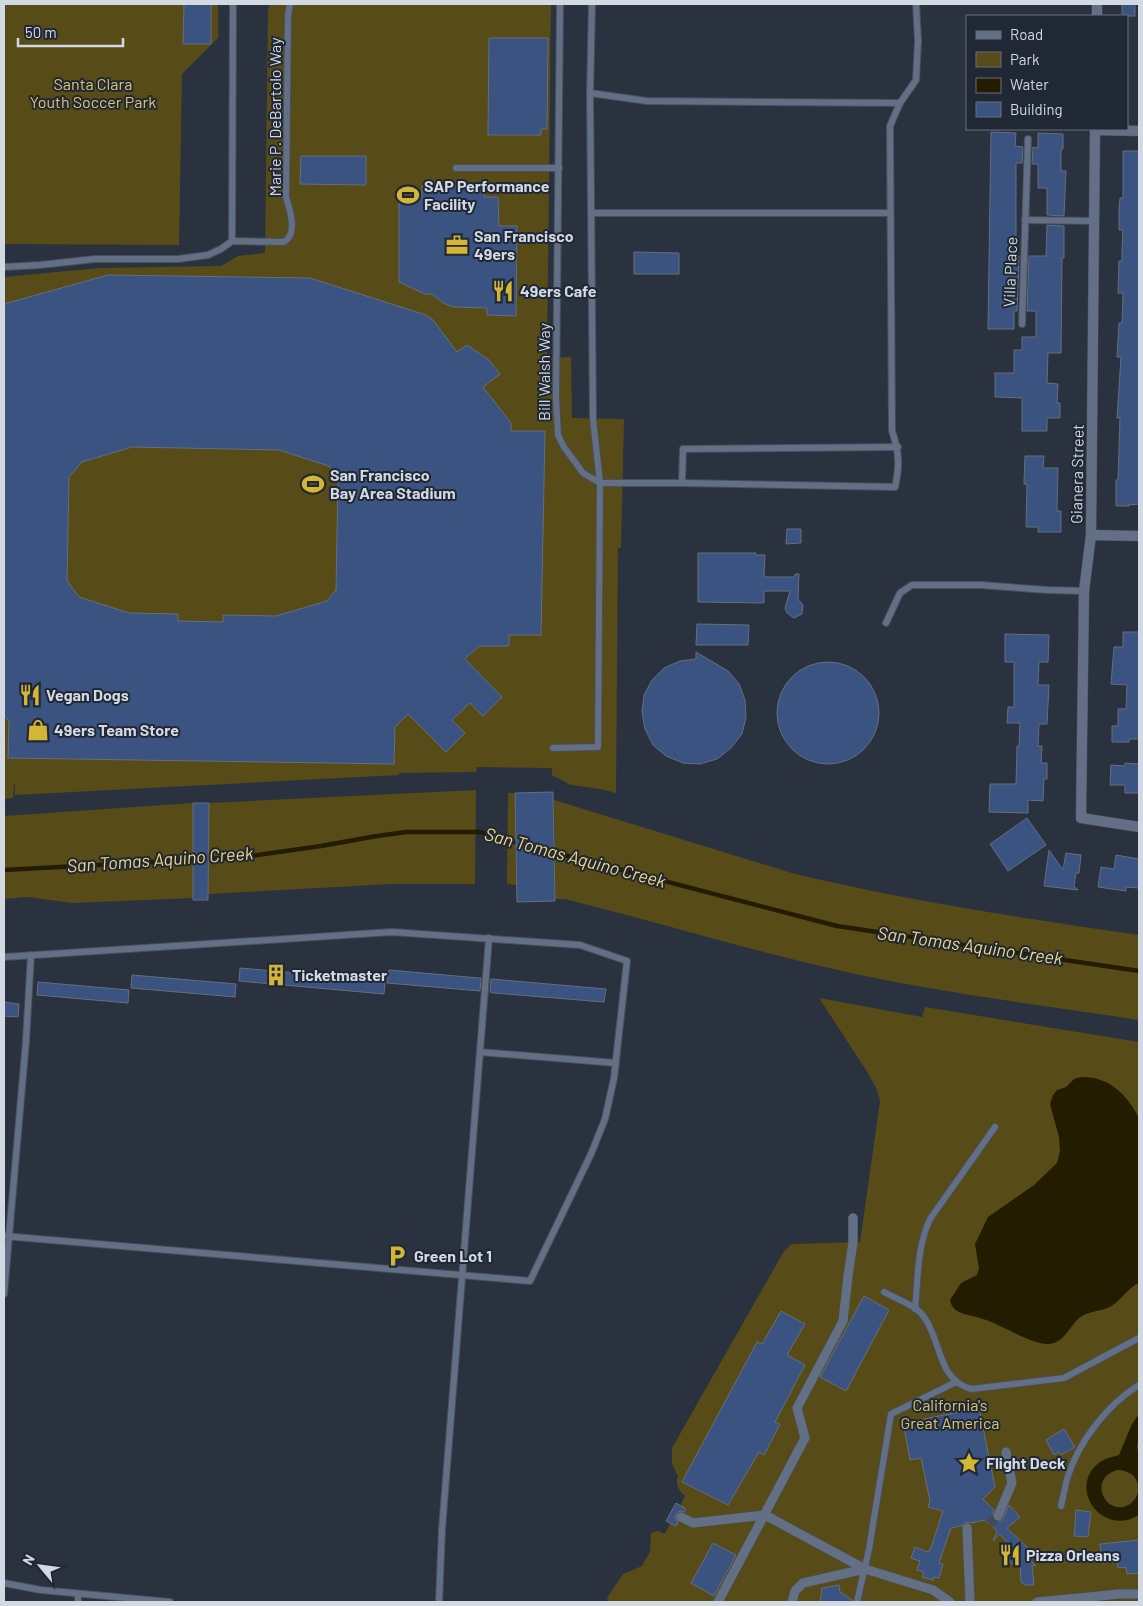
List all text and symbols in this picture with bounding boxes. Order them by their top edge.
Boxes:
scale bar [18,15,122,47]
legend [966,15,1128,130]
text: 50 m [25,23,57,41]
text: Road [1010,25,1043,43]
street label: Marie P. DeBartolo Way [265,37,284,197]
text: Park [1010,50,1040,68]
park label: Santa Clara Youth Soccer Park [30,74,156,111]
text: Water [1010,75,1049,93]
text: Building [1010,100,1063,118]
place label: SAP Performance Facility [424,176,550,213]
sports icon: SAP Performance Facility [395,182,421,208]
place label: San Francisco 49ers [474,226,574,263]
office icon: San Francisco 49ers [444,232,470,258]
street label: Villa Place [999,236,1020,307]
restaurant icon: 49ers Cafe [490,278,516,304]
place label: 49ers Cafe [520,281,597,300]
street label: Bill Walsh Way [534,322,553,421]
street label: Gianera Street [1066,424,1087,524]
place label: San Francisco Bay Area Stadium [330,465,456,502]
sports icon: San Francisco Bay Area Stadium [300,471,326,497]
restaurant icon: Vegan Dogs [17,682,43,708]
place label: Vegan Dogs [46,685,129,704]
shop icon: 49ers Team Store [25,717,51,743]
place label: 49ers Team Store [54,720,179,739]
water label: San Tomas Aquino Creek [482,822,669,892]
water label: San Tomas Aquino Creek [66,841,254,876]
water label: San Tomas Aquino Creek [876,921,1064,969]
building icon: Ticketmaster [263,962,289,988]
place label: Ticketmaster [292,965,387,984]
parking icon: Green Lot 1 [384,1243,410,1269]
place label: Green Lot 1 [414,1246,492,1265]
park label: California's Great America [901,1395,999,1432]
place icon: Flight Deck [956,1450,982,1476]
place label: Flight Deck [986,1453,1066,1472]
north arrow [15,1541,65,1591]
restaurant icon: Pizza Orleans [997,1542,1023,1568]
place label: Pizza Orleans [1026,1545,1120,1564]
text: N [19,1551,38,1568]

